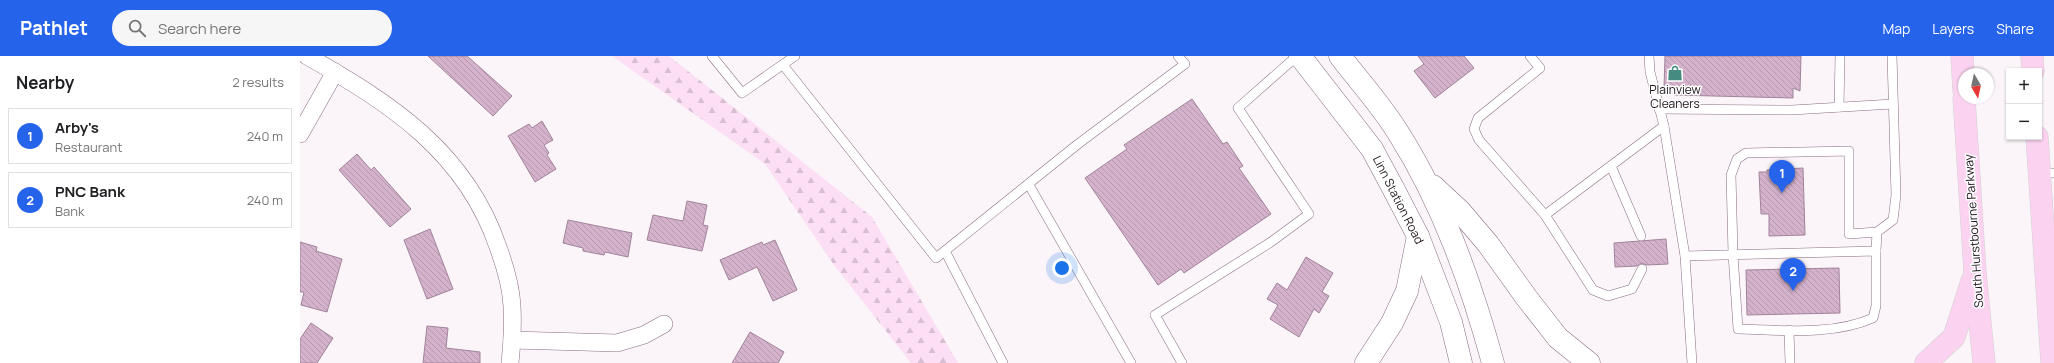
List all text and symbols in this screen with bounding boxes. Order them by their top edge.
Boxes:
search box [112,10,392,46]
text: Pathlet [20,15,88,41]
icon: search [126,17,148,39]
text: Search here [158,18,241,39]
text: Map [1882,19,1910,38]
text: Layers [1932,19,1974,38]
text: Share [1996,19,2034,38]
shop icon: Plainview Cleaners [1666,64,1684,82]
north arrow [1958,68,1994,104]
map controls [2006,68,2042,140]
button: + [2006,68,2042,104]
text: Nearby [16,71,74,94]
text: 2 results [232,73,284,91]
place label: Plainview Cleaners [1649,81,1701,112]
button: − [2006,104,2042,140]
text: Arby's [55,117,99,138]
text: 1 [27,127,33,145]
text: 240 m [247,127,283,145]
text: Restaurant [55,138,122,156]
street label: Linn Station Road [1369,153,1428,247]
street label: South Hurstbourne Parkway [1960,153,1987,308]
pin: 1 [1769,160,1795,193]
text: PNC Bank [55,181,125,202]
text: 2 [26,191,34,209]
text: 240 m [247,191,283,209]
text: Bank [55,202,84,220]
your location [1052,258,1072,278]
pin: 2 [1780,258,1806,291]

